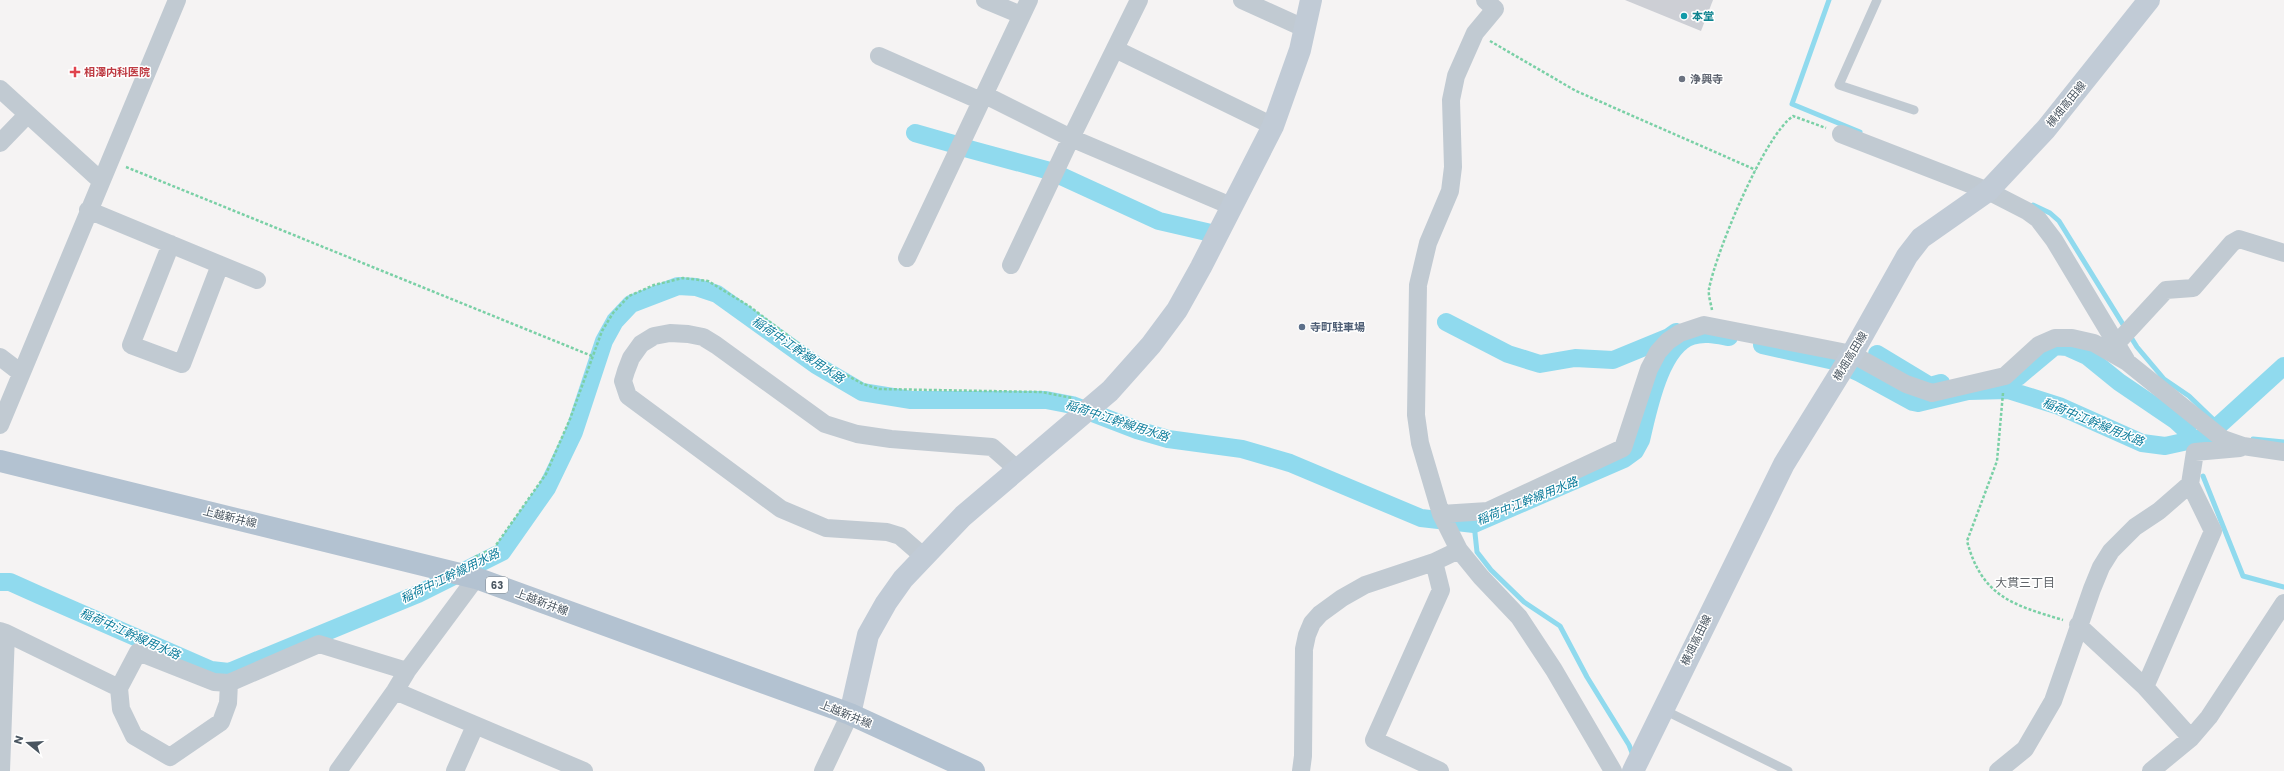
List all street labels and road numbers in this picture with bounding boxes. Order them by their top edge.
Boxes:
street label: 横畑高田線 [2042,78,2090,130]
street label: 横畑高田線 [1829,328,1871,384]
street label: 上越新井線 [201,503,259,531]
road number: 63 [486,577,508,593]
street label: 上越新井線 [513,585,571,619]
street label: 横畑高田線 [1677,612,1715,668]
street label: 上越新井線 [818,696,874,732]

